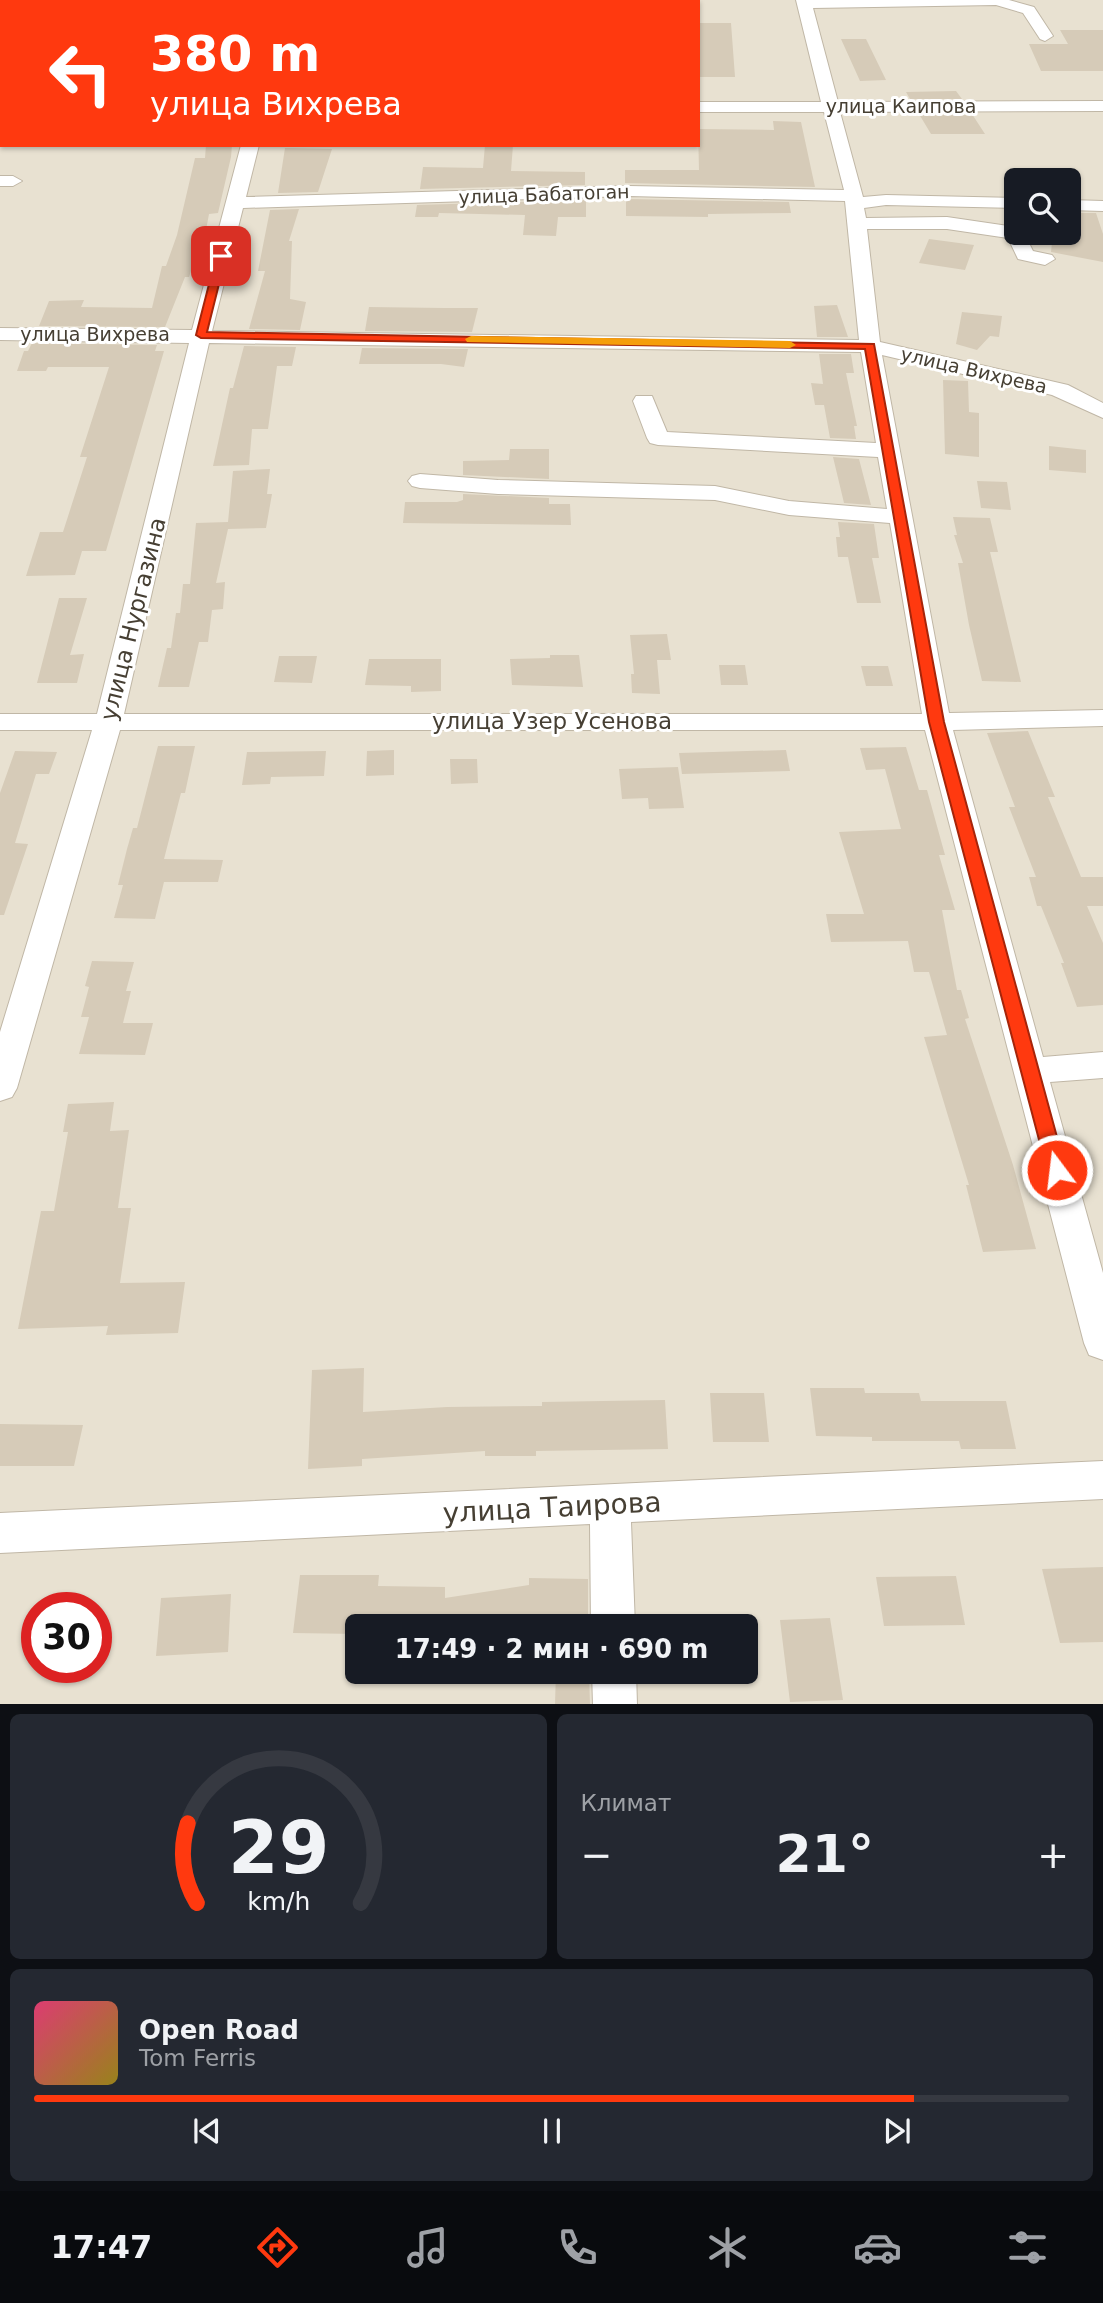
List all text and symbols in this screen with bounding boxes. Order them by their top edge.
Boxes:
text: 380 m [150,26,320,83]
icon: left [35,28,126,119]
text: улица Вихрева [150,85,402,123]
street label: улица Каипова [826,95,976,117]
map controls [1004,168,1081,245]
button: search [1004,168,1081,245]
street label: улица Бабатоган [458,180,630,208]
pin [191,226,251,286]
icon: arrive [202,237,240,275]
street label: улица Вихрева [20,323,170,345]
street label: улица Вихрева [899,342,1049,398]
street label: улица Нургазина [95,515,171,723]
street label: улица Узер Усенова [432,708,672,734]
position arrow [1020,1133,1094,1207]
street label: улица Таирова [442,1485,662,1530]
speed limit sign: 30 [21,1592,112,1683]
text: 17:49 · 2 мин · 690 m [395,1634,708,1664]
text: Климат [581,1790,671,1816]
text: 29 [228,1805,329,1890]
text: 21° [776,1824,874,1884]
text: − [581,1833,612,1877]
text: + [1037,1833,1069,1877]
text: km/h [247,1886,310,1915]
text: Open Road [139,2015,299,2045]
text: Tom Ferris [139,2045,256,2071]
icon: previous [188,2112,226,2150]
icon: pause [533,2112,571,2150]
icon: next [878,2112,916,2150]
icon: directions [253,2223,302,2272]
icon: music [403,2223,452,2272]
icon: phone [553,2223,602,2272]
icon: climate [703,2223,752,2272]
icon: car [853,2223,902,2272]
icon: filters [1003,2223,1052,2272]
text: 17:47 [51,2228,152,2266]

